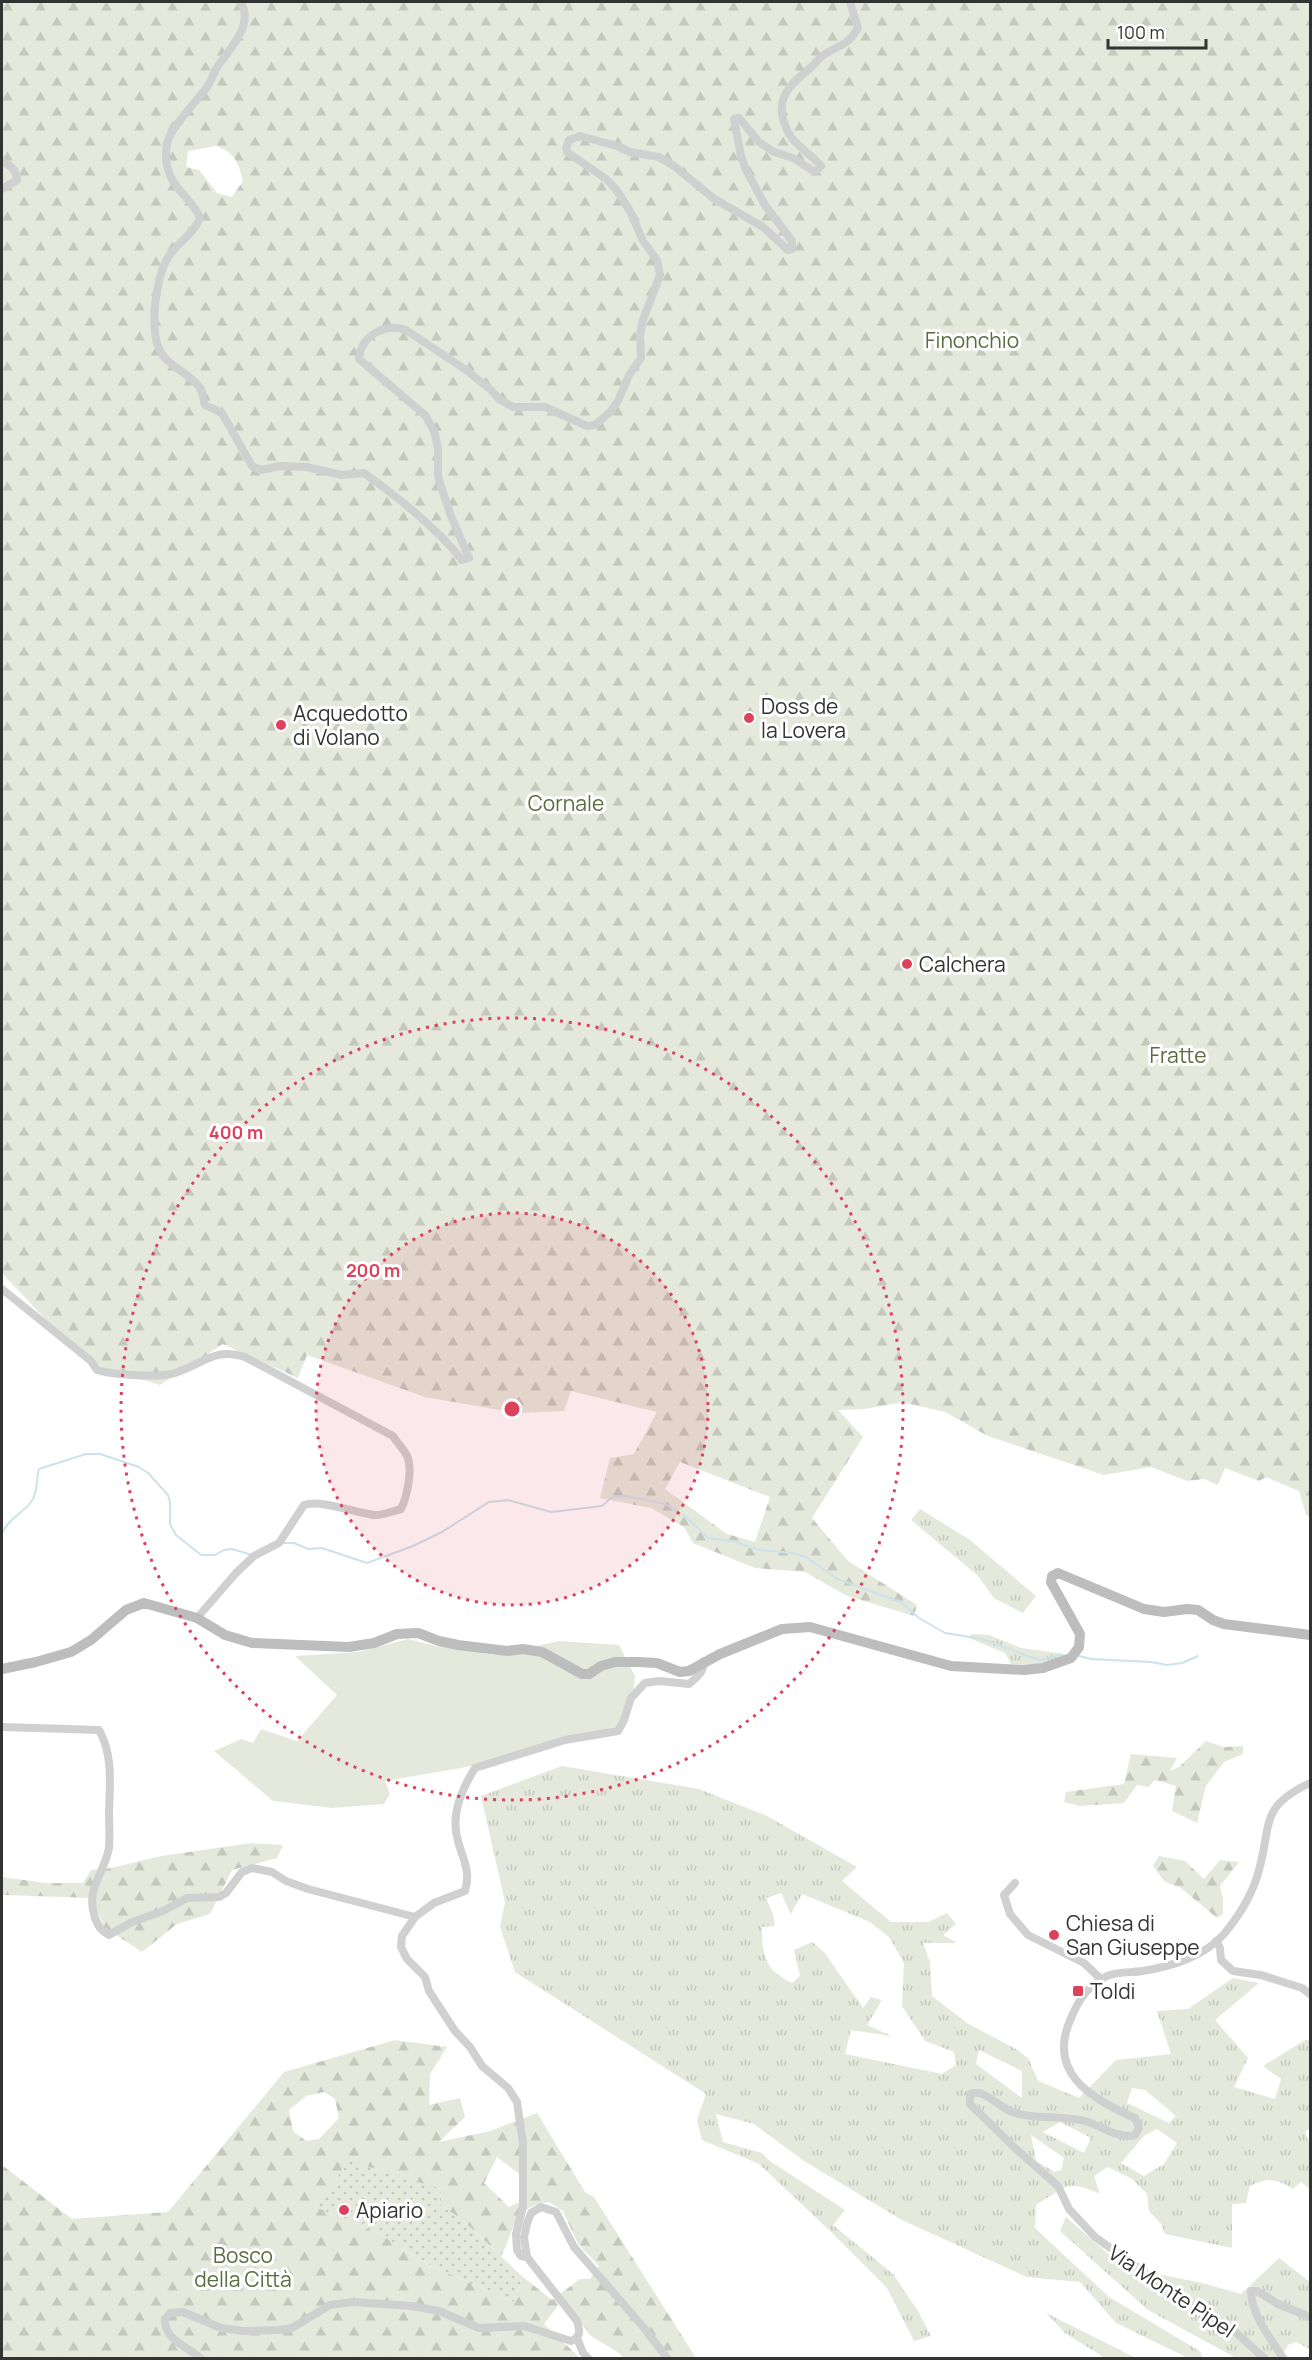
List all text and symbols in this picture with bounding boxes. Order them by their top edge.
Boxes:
scale bar [1108,12,1206,50]
text: 100 m [1117,20,1165,44]
park label: Finonchio [925,326,1019,354]
place label: Doss de la Lovera [761,692,846,744]
place label: Acquedotto di Volano [293,699,408,751]
marker: Doss de la Lovera [742,711,756,725]
marker: Acquedotto di Volano [274,718,288,732]
park label: Cornale [528,789,604,817]
place label: Calchera [919,950,1006,978]
marker: Calchera [900,957,914,971]
park label: Fratte [1149,1041,1207,1069]
text: 400 m [209,1120,263,1144]
text: 200 m [346,1258,400,1282]
centre of rings [502,1399,522,1419]
place label: Chiesa di San Giuseppe [1066,1909,1200,1961]
marker: Chiesa di San Giuseppe [1047,1928,1061,1942]
place label: Toldi [1090,1977,1136,2005]
marker: Toldi [1071,1984,1085,1998]
place label: Apiario [356,2196,423,2224]
marker: Apiario [337,2203,351,2217]
street label: Via Monte Pipel [1103,2238,1241,2344]
park label: Bosco della Città [194,2241,292,2293]

